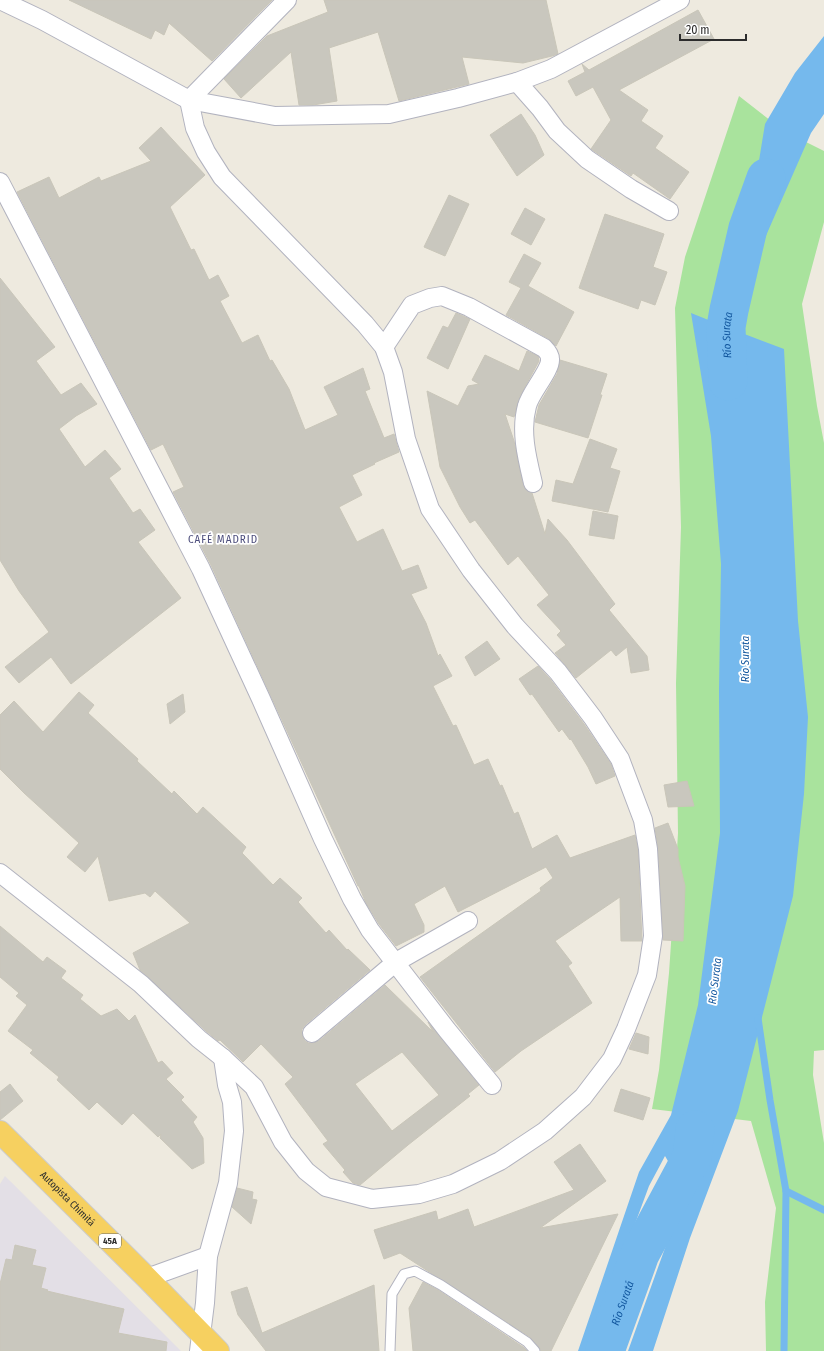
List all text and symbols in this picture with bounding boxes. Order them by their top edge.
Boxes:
scale bar [680,16,746,42]
text: 20 m [686,23,710,37]
water label: Río Surata [719,311,735,358]
district label: CAFÉ MADRID [188,532,258,546]
water label: Río Surata [739,636,752,682]
water label: Río Surata [706,957,724,1005]
street label: Autopista Chimitá [37,1169,97,1229]
road number: 45A [99,1234,121,1248]
water label: Río Suratá [608,1279,636,1327]

